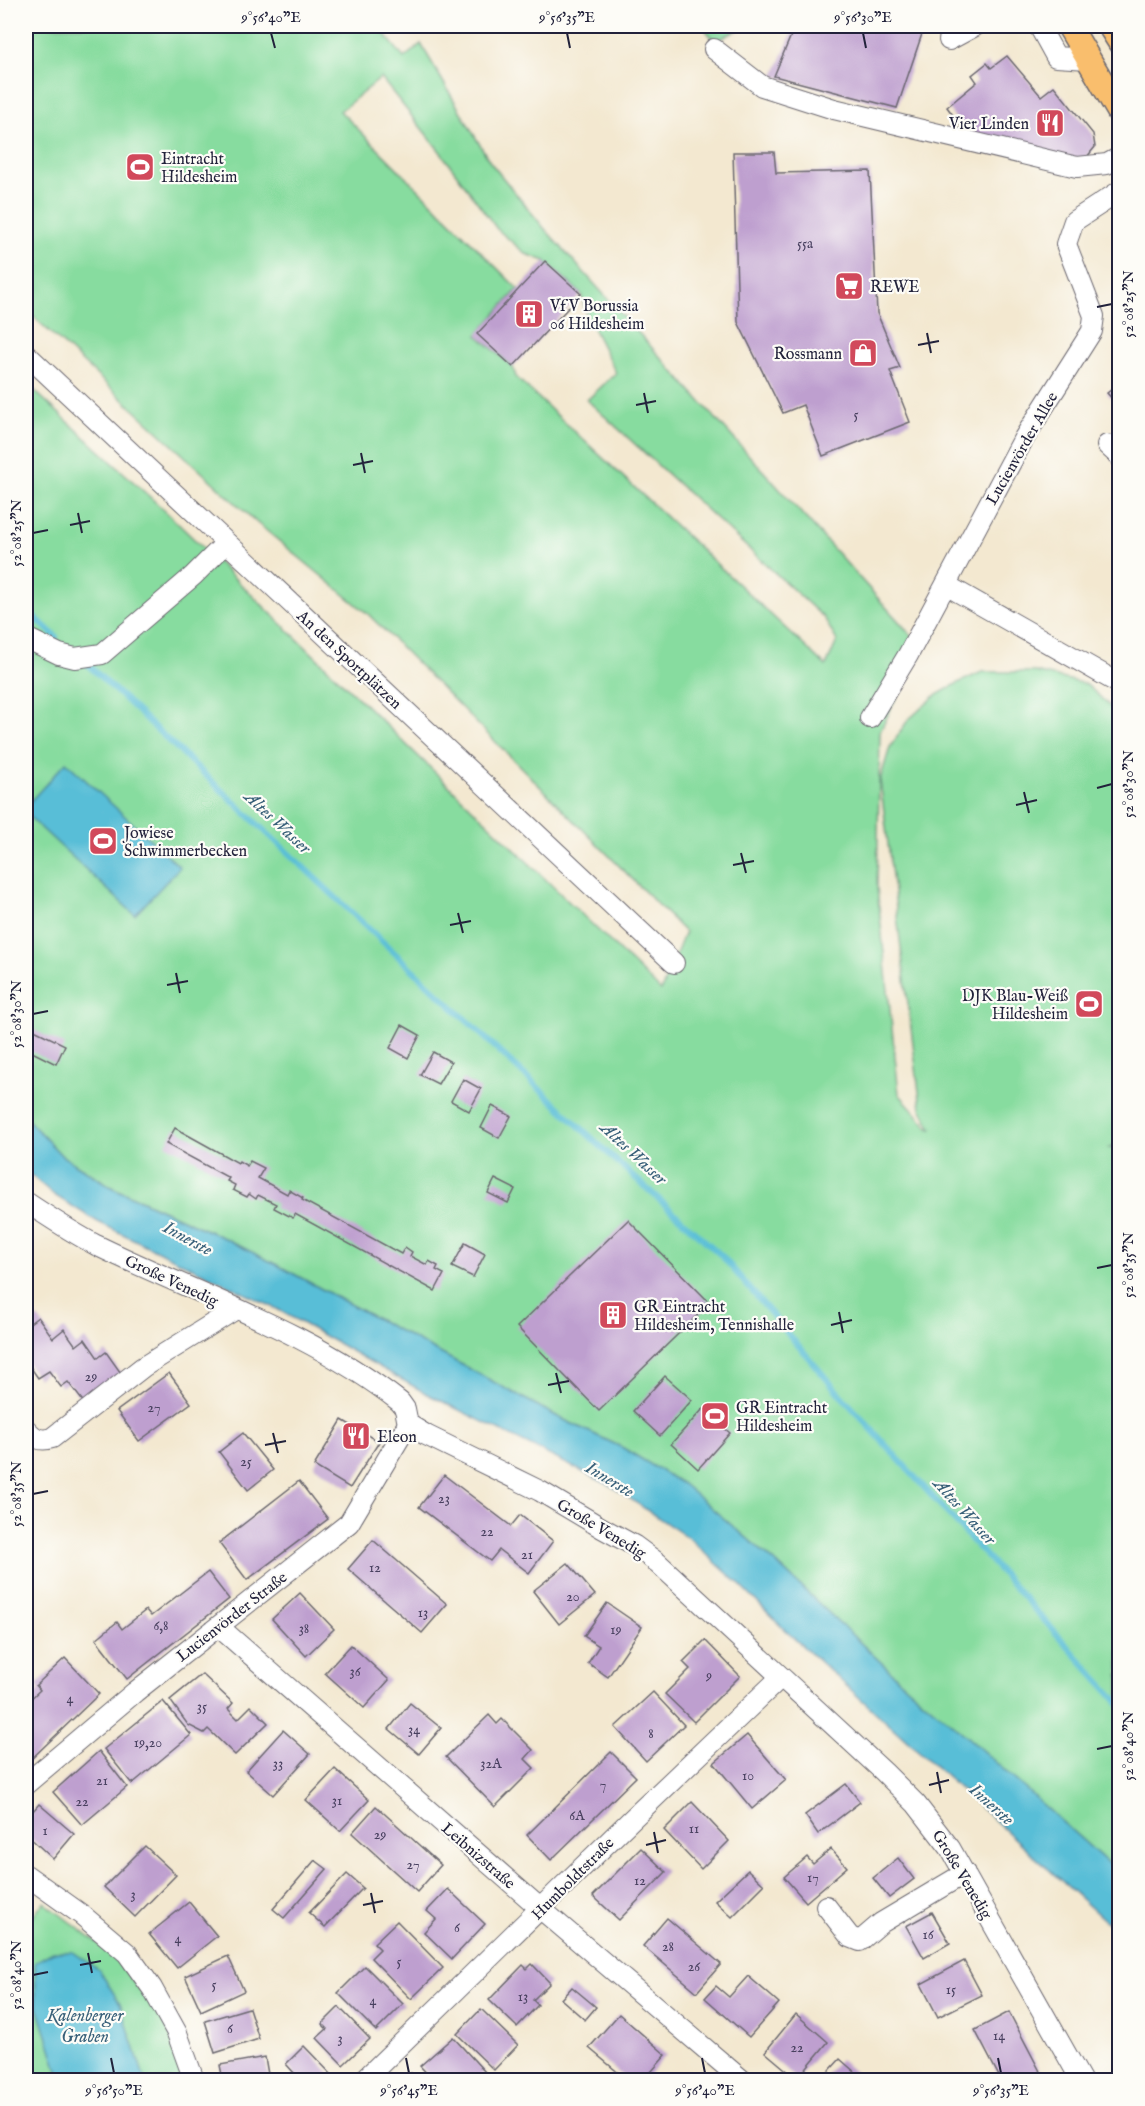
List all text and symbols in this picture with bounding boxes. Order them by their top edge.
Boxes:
text: 9°56'40"E [240,8,301,27]
text: 9°56'35"E [538,8,595,27]
text: 9°56'30"E [833,8,892,27]
restaurant icon: Vier Linden [1034,107,1066,139]
place label: Vier Linden [948,115,1029,135]
place label: Eintracht Hildesheim [161,150,237,188]
sports icon: Eintracht Hildesheim [124,151,156,183]
house number: 55a [797,235,814,253]
supermarket icon: REWE [833,270,865,302]
text: 52°08'25"N [1119,270,1138,338]
place label: REWE [870,278,919,298]
place label: VfV Borussia 06 Hildesheim [549,297,644,335]
building icon: VfV Borussia 06 Hildesheim [513,298,545,330]
shop icon: Rossmann [847,337,879,369]
place label: Rossmann [774,345,842,365]
street label: Lucienvörder Allee [982,389,1063,509]
house number: 5 [853,406,859,424]
text: 52°08'25"N [7,499,26,567]
street label: An den Sportplätzen [291,606,406,715]
text: 52°08'30"N [1119,750,1138,818]
water label: Altes Wasser [237,785,316,860]
place label: Jowiese Schwimmerbecken [122,824,248,862]
sports icon: Jowiese Schwimmerbecken [87,825,119,857]
text: 52°08'30"N [7,980,26,1048]
place label: DJK Blau-Weiß Hildesheim [962,987,1068,1025]
sports icon: DJK Blau-Weiß Hildesheim [1073,988,1105,1020]
water label: Altes Wasser [593,1116,672,1191]
water label: Innerste [158,1216,216,1262]
text: 52°08'35"N [1119,1232,1138,1298]
street label: Große Venedig [121,1251,221,1312]
place label: GR Eintracht Hildesheim, Tennishalle [634,1298,794,1336]
building icon: GR Eintracht Hildesheim, Tennishalle [597,1299,629,1331]
house number: 29 [85,1368,97,1386]
house number: 27 [148,1399,160,1417]
place label: GR Eintracht Hildesheim [736,1399,828,1437]
sports icon: GR Eintracht Hildesheim [699,1400,731,1432]
restaurant icon: Eleon [340,1420,372,1452]
place label: Eleon [377,1428,417,1448]
house number: 25 [240,1453,252,1471]
water label: Innerste [580,1456,638,1504]
text: 52°08'35"N [7,1461,26,1527]
water label: Altes Wasser [926,1472,1001,1551]
house number: 23 [438,1490,450,1508]
street label: Große Venedig [553,1495,650,1564]
house number: 22 [480,1523,494,1541]
house number: 21 [521,1546,533,1564]
house number: 12 [369,1559,381,1577]
street label: Lucienvörder Straße [173,1568,292,1667]
house number: 20 [566,1588,580,1606]
house number: 13 [418,1604,428,1622]
house number: 6,8 [153,1617,169,1635]
house number: 38 [299,1620,309,1638]
house number: 19 [610,1621,622,1639]
house number: 36 [349,1663,362,1681]
house number: 9 [705,1667,712,1685]
house number: 4 [67,1690,74,1708]
house number: 35 [197,1698,207,1716]
text: 52°08'40"N [1119,1711,1138,1781]
house number: 34 [408,1721,420,1739]
house number: 8 [648,1725,654,1743]
house number: 19,20 [134,1734,162,1752]
house number: 33 [273,1755,283,1773]
house number: 32A [480,1755,502,1773]
house number: 10 [742,1767,754,1785]
house number: 21 [96,1772,108,1790]
house number: 7 [600,1776,606,1794]
water label: Innerste [963,1778,1018,1831]
house number: 31 [332,1792,342,1810]
house number: 22 [75,1793,89,1811]
house number: 6A [569,1807,585,1825]
street label: Leibnizstraße [437,1819,519,1894]
house number: 11 [689,1820,699,1838]
house number: 1 [42,1822,48,1840]
house number: 29 [374,1826,386,1844]
street label: Große Venedig [927,1827,996,1924]
street label: Humboldtstraße [528,1834,619,1925]
house number: 27 [407,1856,419,1874]
house number: 17 [807,1869,819,1887]
house number: 12 [634,1872,646,1890]
house number: 3 [130,1886,136,1904]
house number: 6 [454,1919,461,1937]
house number: 16 [922,1926,935,1944]
house number: 4 [175,1930,182,1948]
house number: 28 [662,1938,674,1956]
text: 52°08'40"N [7,1940,26,2010]
house number: 5 [396,1953,402,1971]
house number: 26 [688,1958,701,1976]
house number: 5 [211,1976,217,1994]
house number: 15 [946,1981,956,1999]
house number: 13 [518,1988,528,2006]
house number: 4 [370,1992,377,2010]
water label: Kalenberger Graben [46,2005,124,2049]
house number: 6 [227,2020,234,2038]
house number: 14 [993,2027,1005,2045]
house number: 3 [337,2030,343,2048]
house number: 22 [790,2039,804,2057]
text: 9°56'50"E [84,2081,143,2100]
text: 9°56'45"E [379,2081,438,2100]
text: 9°56'40"E [674,2081,735,2100]
text: 9°56'35"E [972,2081,1029,2100]

